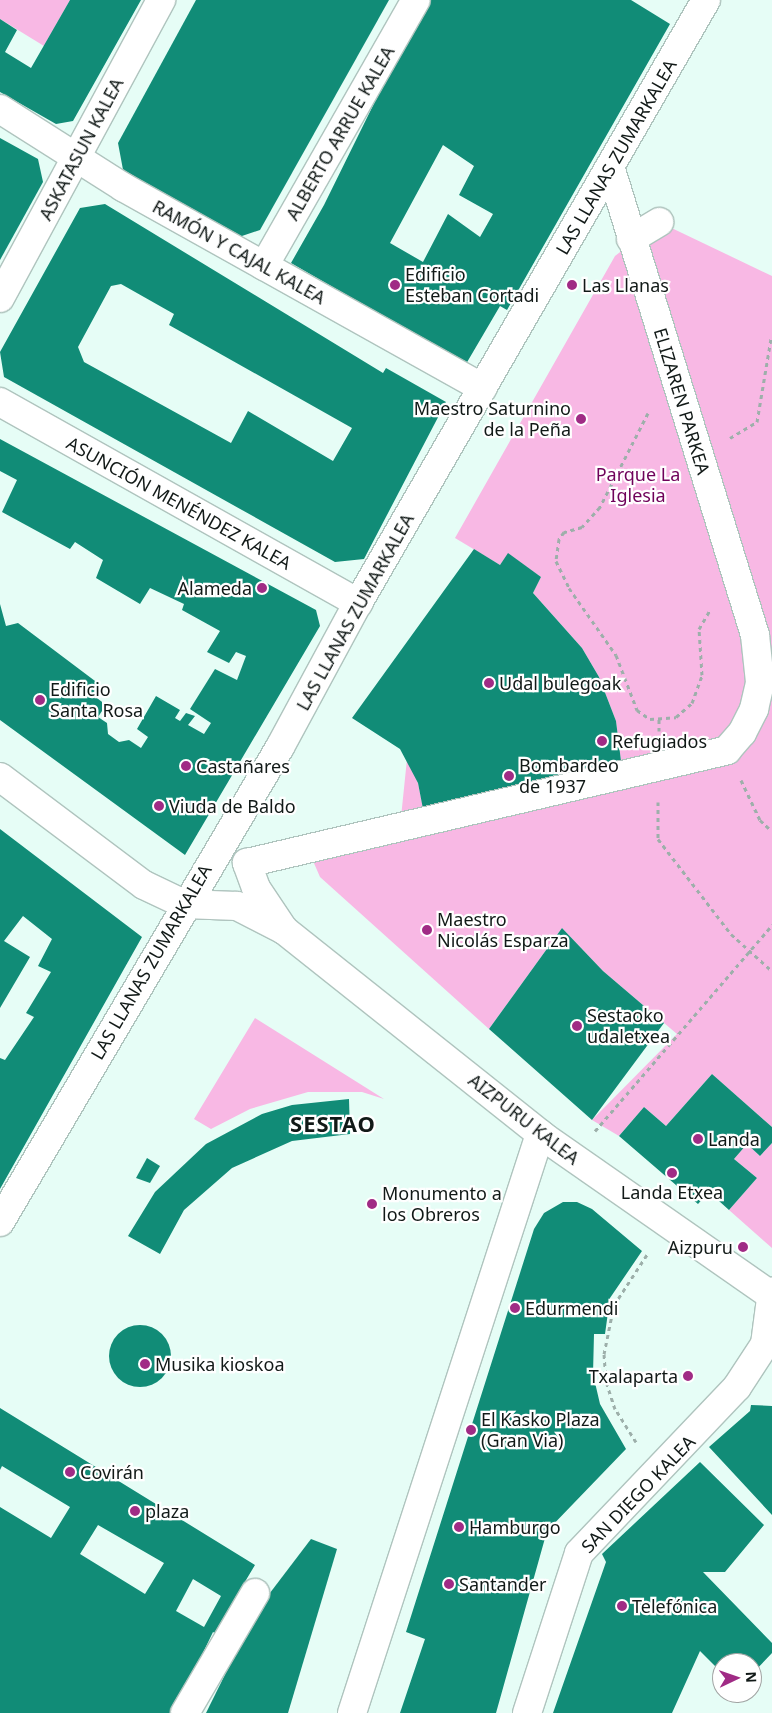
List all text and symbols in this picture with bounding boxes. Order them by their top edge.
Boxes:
street label: ALBERTO ARRUE KALEA [281,42,399,224]
street label: LAS LLANAS ZUMARKALEA [551,56,681,258]
street label: ASKATASUN KALEA [34,74,128,224]
street label: RAMÓN Y CAJAL KALEA [149,195,329,309]
place label: Edificio Esteban Cortadi [405,264,539,306]
place label: Las Llanas [582,274,669,296]
marker: Edificio Esteban Cortadi [389,279,401,291]
marker: Las Llanas [566,279,578,291]
street label: ELIZAREN PARKEA [649,325,715,477]
place label: Maestro Saturnino de la Peña [414,398,571,440]
marker: Maestro Saturnino de la Peña [575,413,587,425]
street label: ASUNCIÓN MENÉNDEZ KALEA [63,432,295,574]
park label: Parque La Iglesia [596,464,680,506]
street label: LAS LLANAS ZUMARKALEA [292,510,418,714]
place label: Alameda [178,577,252,599]
marker: Alameda [256,582,268,594]
place label: Udal bulegoak [499,672,621,694]
marker: Udal bulegoak [483,677,495,689]
place label: Edificio Santa Rosa [50,679,143,722]
marker: Edificio Santa Rosa [34,694,46,706]
place label: Refugiados [612,730,707,752]
marker: Refugiados [596,735,608,747]
place label: Castañares [196,755,290,777]
place label: Bombardeo de 1937 [519,755,619,798]
marker: Castañares [180,760,192,772]
marker: Bombardeo de 1937 [503,770,515,782]
place label: Viuda de Baldo [169,795,296,817]
marker: Viuda de Baldo [153,800,165,812]
street label: LAS LLANAS ZUMARKALEA [86,861,216,1063]
place label: Maestro Nicolás Esparza [437,909,569,952]
marker: Maestro Nicolás Esparza [421,924,433,936]
place label: Sestaoko udaletxea [587,1005,670,1048]
marker: Sestaoko udaletxea [571,1020,583,1032]
street label: AIZPURU KALEA [464,1069,584,1169]
district label: SESTAO [289,1111,377,1137]
place label: Landa [708,1128,760,1150]
marker: Landa [692,1133,704,1145]
marker: Landa Etxea [666,1167,678,1179]
place label: Landa Etxea [621,1181,723,1203]
place label: Monumento a los Obreros [382,1183,502,1226]
marker: Monumento a los Obreros [366,1198,378,1210]
place label: Aizpuru [668,1236,733,1258]
marker: Aizpuru [737,1241,749,1253]
place label: Edurmendi [525,1297,618,1319]
marker: Edurmendi [509,1302,521,1314]
place label: Musika kioskoa [155,1353,284,1375]
marker: Musika kioskoa [139,1358,151,1370]
place label: Txalaparta [589,1365,678,1387]
marker: Txalaparta [682,1370,694,1382]
place label: El Kasko Plaza (Gran Via) [481,1409,600,1452]
marker: El Kasko Plaza (Gran Via) [465,1424,477,1436]
street label: SAN DIEGO KALEA [577,1431,699,1557]
place label: Covirán [80,1461,144,1483]
marker: Covirán [64,1466,76,1478]
place label: plaza [145,1500,189,1522]
marker: plaza [129,1505,141,1517]
place label: Hamburgo [469,1516,561,1538]
marker: Hamburgo [453,1521,465,1533]
place label: Santander [459,1573,546,1595]
marker: Santander [443,1578,455,1590]
place label: Telefónica [632,1595,717,1617]
marker: Telefónica [616,1600,628,1612]
north arrow [712,1653,762,1703]
text: N [742,1671,761,1683]

